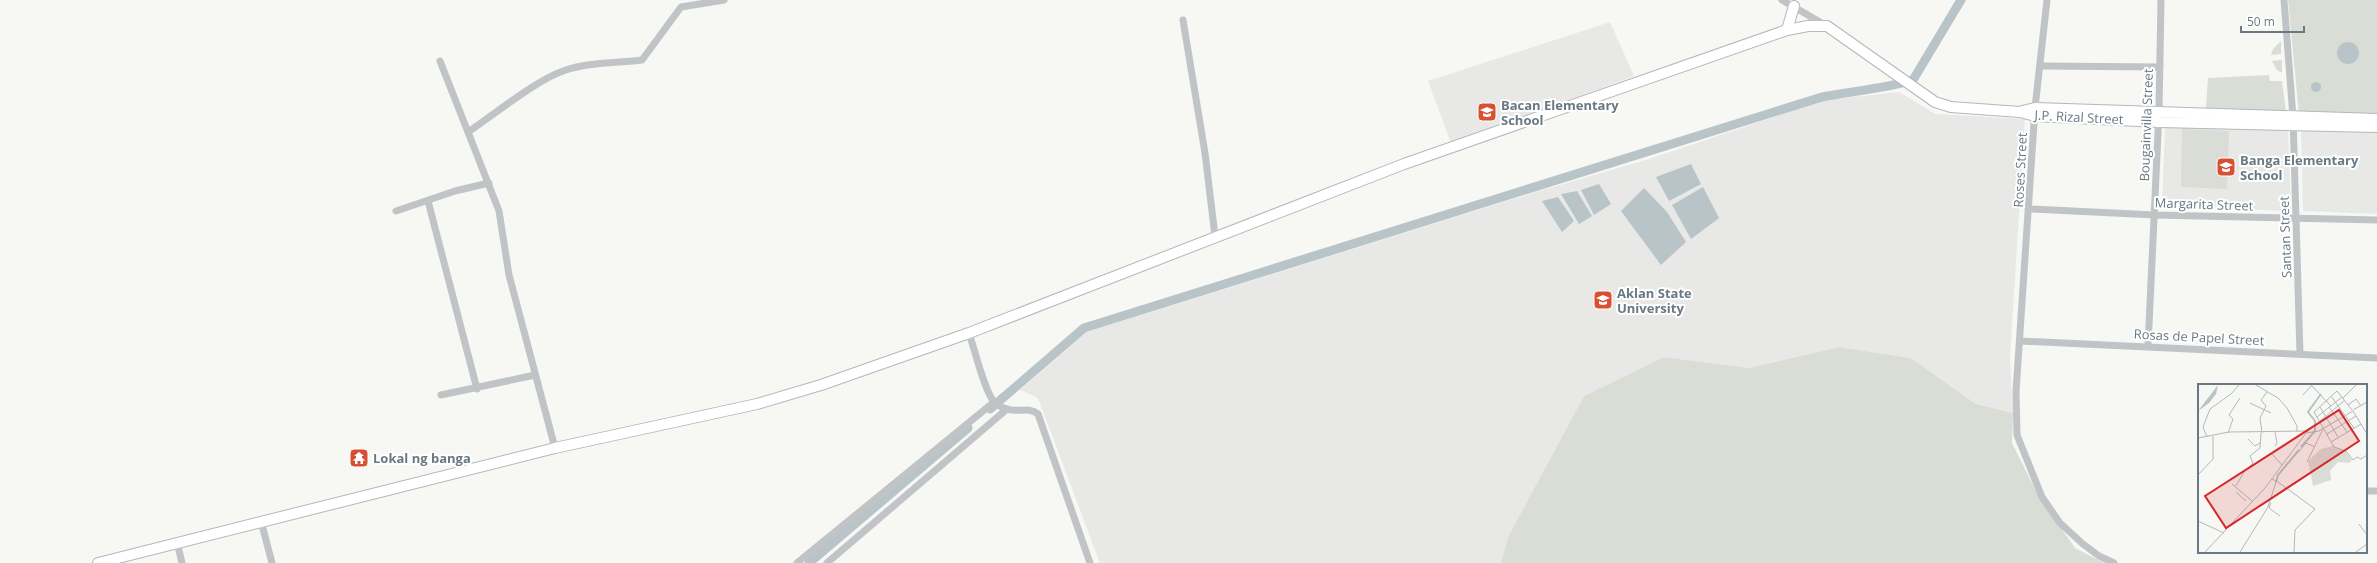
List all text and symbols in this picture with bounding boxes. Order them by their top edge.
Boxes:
scale bar [2241,8,2304,34]
text: 50 m [2247,13,2275,30]
street label: Bougainvilla Street [2135,68,2157,182]
place label: Bacan Elementary School [1501,96,1619,129]
school or university icon: Bacan Elementary School [1476,101,1498,123]
street label: J.P. Rizal Street [2032,106,2124,128]
street label: Roses Street [2009,132,2031,208]
place label: Banga Elementary School [2240,151,2359,184]
school or university icon: Banga Elementary School [2215,156,2237,178]
street label: Margarita Street [2154,193,2254,215]
street label: Santan Street [2275,195,2295,278]
place label: Aklan State University [1617,284,1692,317]
school or university icon: Aklan State University [1592,289,1614,311]
street label: Rosas de Papel Street [2133,325,2265,349]
inset map [2198,384,2367,553]
temple icon: Lokal ng banga [348,447,370,469]
place label: Lokal ng banga [373,449,471,467]

